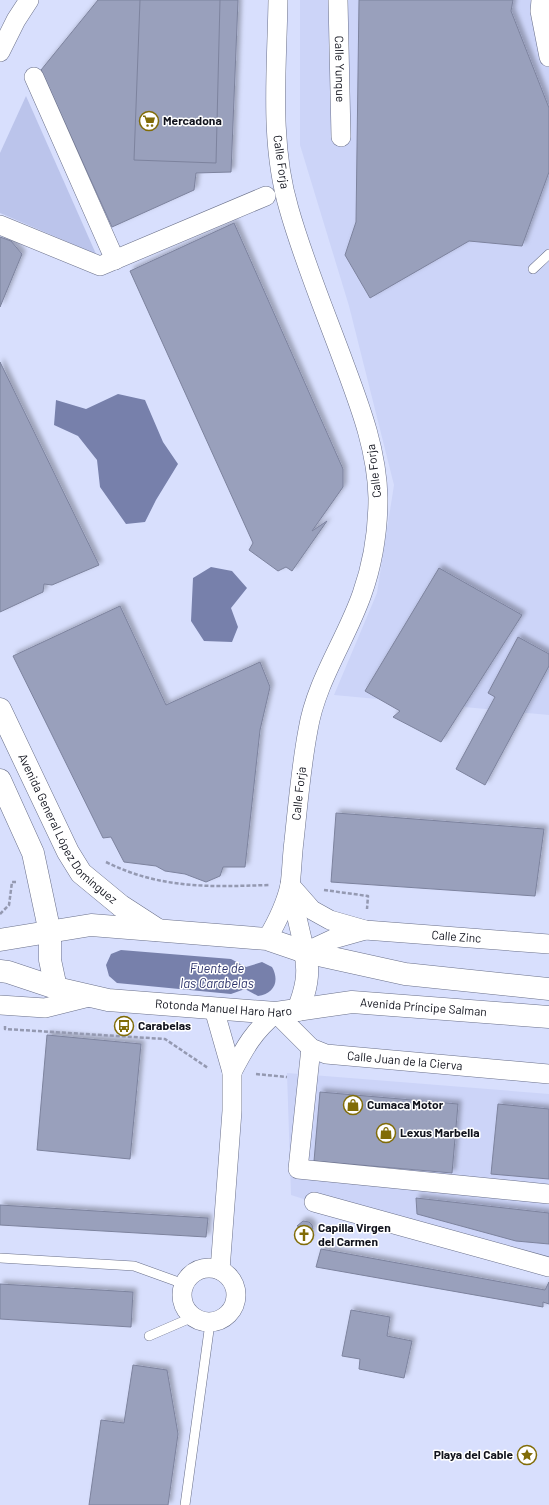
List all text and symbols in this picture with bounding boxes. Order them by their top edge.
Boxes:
street label: Calle Yunque [333,36,348,102]
supermarket icon: Mercadona [138,110,160,132]
place label: Mercadona [163,113,222,127]
street label: Calle Forja [271,134,293,190]
street label: Calle Forja [363,443,383,499]
street label: Avenida General López Domínguez [16,751,120,906]
street label: Calle Forja [288,766,308,821]
street label: Calle Zinc [431,927,482,945]
water label: Fuente de las Carabelas [180,960,254,991]
street label: Avenida Príncipe Salman [360,995,487,1018]
street label: Rotonda Manuel Haro Haro [155,996,293,1019]
bus stop icon: Carabelas [113,1015,135,1037]
place label: Carabelas [138,1018,191,1032]
street label: Calle Juan de la Cierva [347,1048,463,1072]
shop icon: Cumaca Motor [342,1094,364,1116]
place label: Cumaca Motor [367,1097,444,1111]
shop icon: Lexus Marbella [375,1122,397,1144]
place label: Lexus Marbella [400,1125,480,1139]
place label: Capilla Virgen del Carmen [318,1220,391,1248]
church icon: Capilla Virgen del Carmen [293,1224,315,1246]
place icon: Playa del Cable [516,1444,538,1466]
place label: Playa del Cable [434,1447,513,1461]

